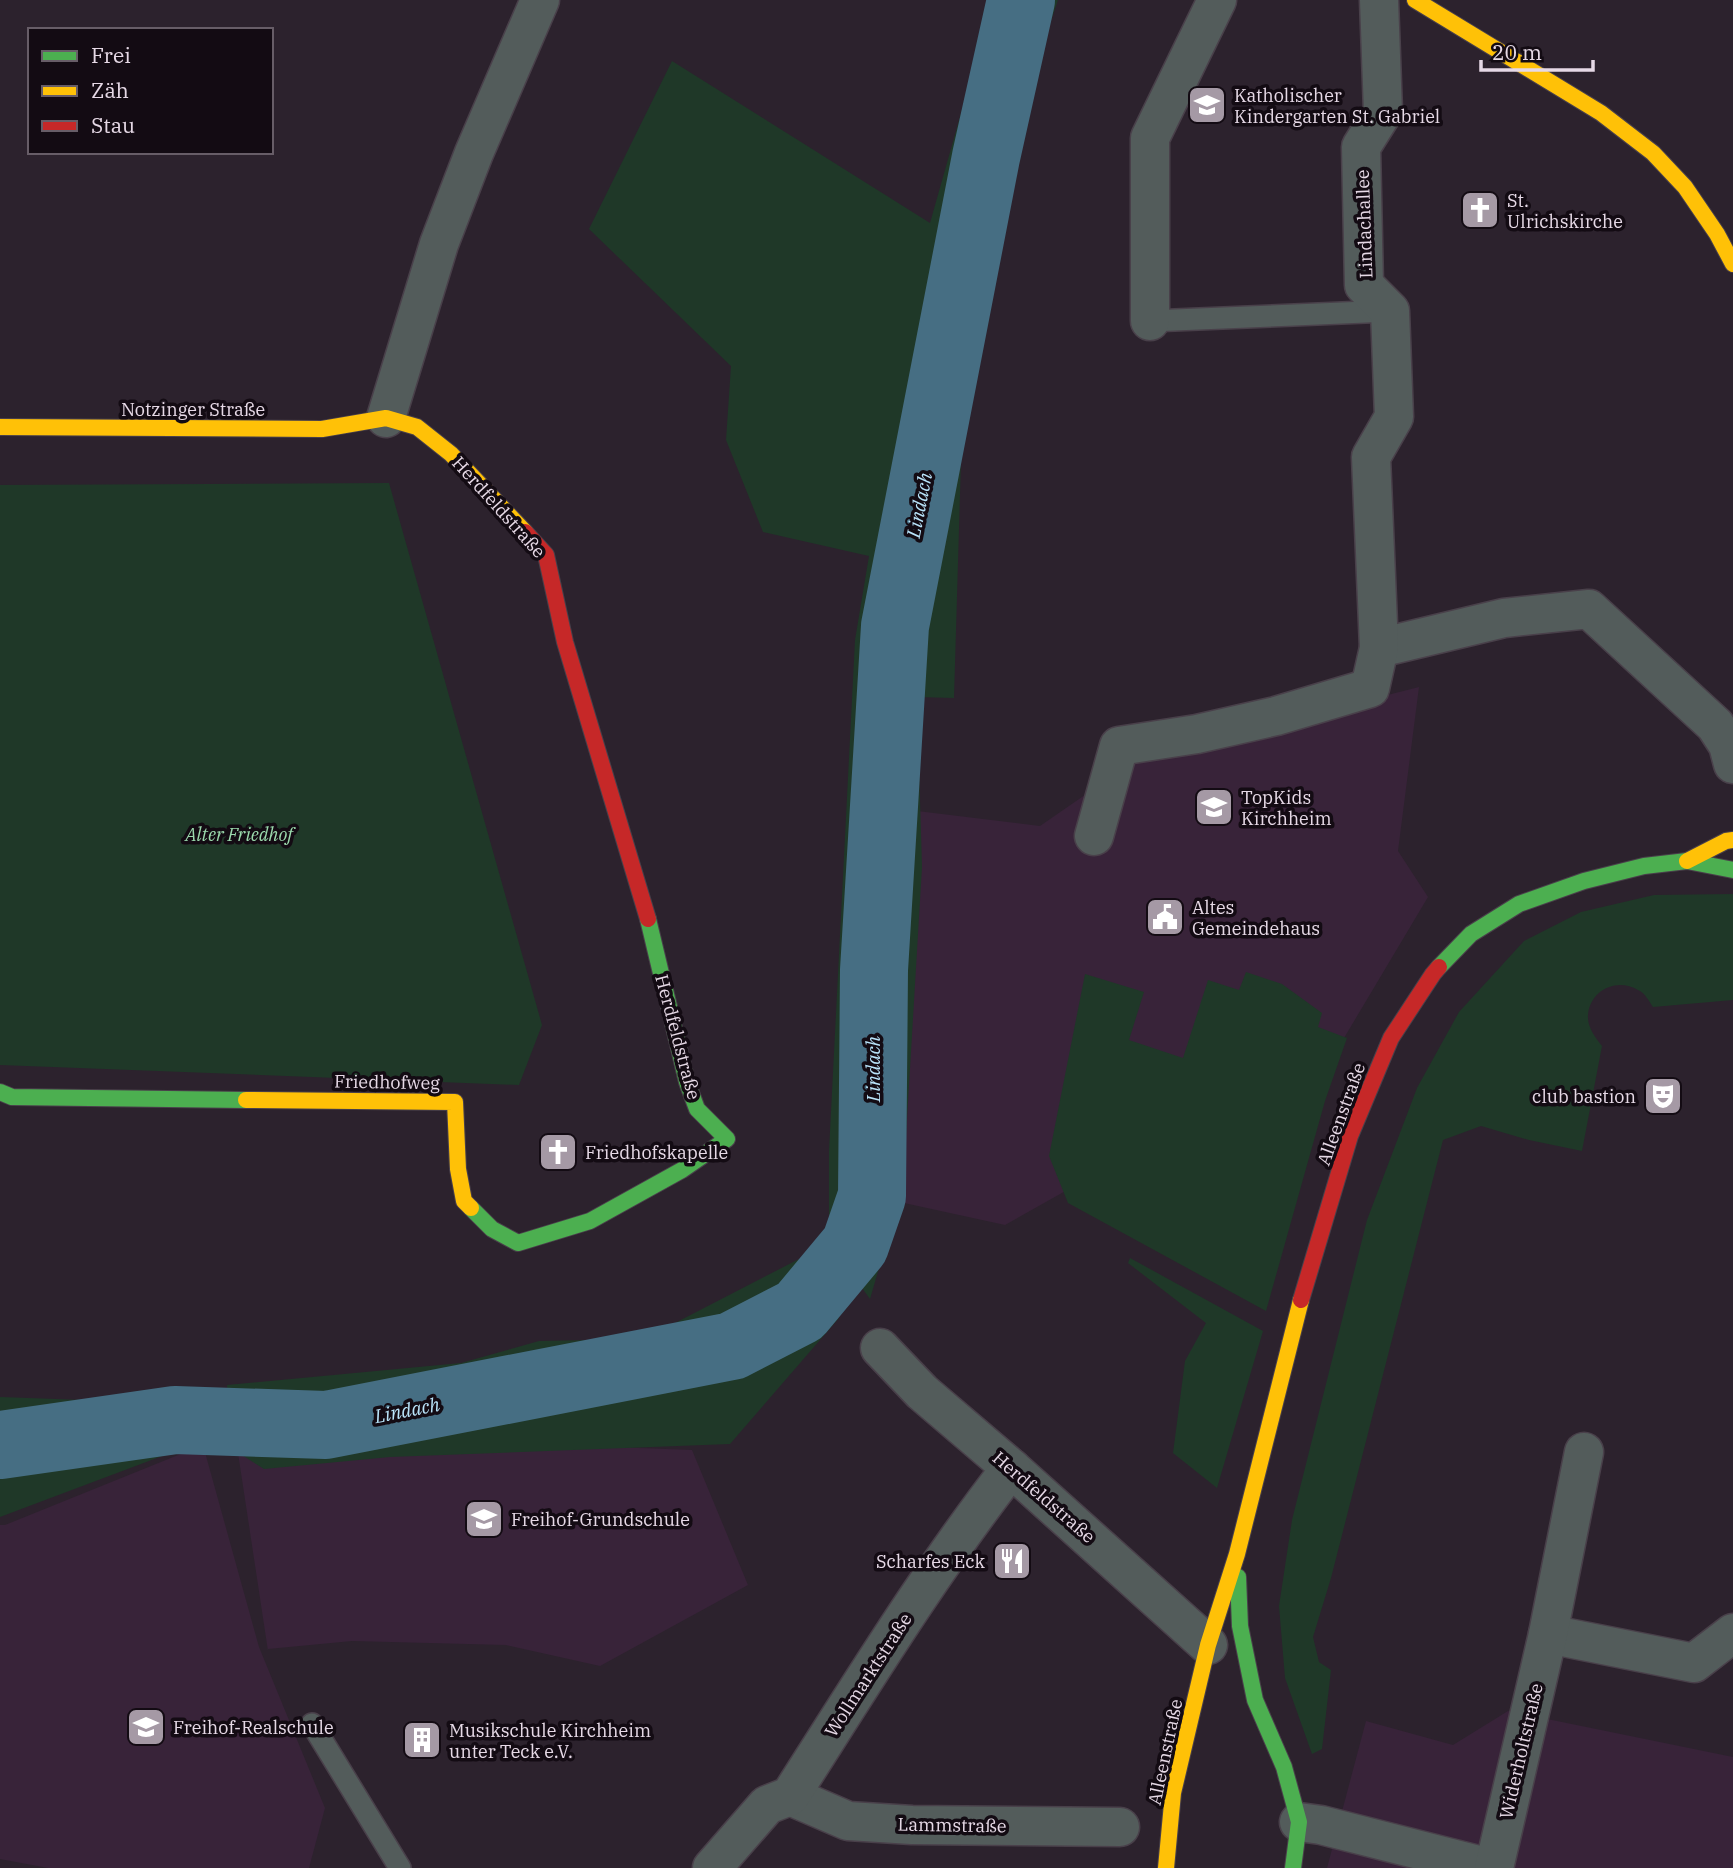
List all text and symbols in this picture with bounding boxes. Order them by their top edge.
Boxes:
legend [28,28,273,154]
scale bar [1481,28,1593,72]
text: 20 m [1492,38,1542,66]
text: Frei [91,41,131,69]
text: Zäh [91,76,129,104]
school or university icon: Katholischer Kindergarten St. Gabriel [1186,84,1228,126]
place label: Katholischer Kindergarten St. Gabriel [1234,84,1440,128]
text: Stau [91,111,135,139]
street label: Lindachallee [1351,169,1377,279]
church icon: St. Ulrichskirche [1459,189,1501,231]
place label: St. Ulrichskirche [1507,189,1623,233]
street label: Notzinger Straße [121,398,265,421]
street label: Herdfeldstraße [447,451,551,563]
water label: Lindach [901,470,937,541]
school or university icon: TopKids Kirchheim [1193,786,1235,828]
place label: TopKids Kirchheim [1241,786,1332,830]
park label: Alter Friedhof [184,823,296,846]
public building icon: Altes Gemeindehaus [1144,896,1186,938]
place label: Altes Gemeindehaus [1192,896,1320,940]
street label: Herdfeldstraße [650,972,706,1102]
water label: Lindach [861,1035,885,1103]
street label: Alleenstraße [1312,1059,1370,1169]
street label: Friedhofweg [334,1070,440,1094]
theatre icon: club bastion [1642,1075,1684,1117]
place label: club bastion [1532,1085,1636,1108]
church icon: Friedhofskapelle [537,1131,579,1173]
place label: Friedhofskapelle [585,1141,728,1164]
water label: Lindach [371,1392,442,1428]
street label: Herdfeldstraße [988,1446,1100,1548]
school or university icon: Freihof-Grundschule [463,1498,505,1540]
place label: Freihof-Grundschule [511,1508,690,1531]
restaurant icon: Scharfes Eck [991,1540,1033,1582]
place label: Scharfes Eck [876,1550,985,1573]
street label: Wollmarktstraße [819,1609,917,1741]
street label: Widerholtstraße [1494,1681,1548,1821]
street label: Alleenstraße [1143,1697,1187,1807]
school or university icon: Freihof-Realschule [125,1706,167,1748]
place label: Freihof-Realschule [173,1716,334,1739]
building icon: Musikschule Kirchheim unter Teck e.V. [401,1719,443,1761]
place label: Musikschule Kirchheim unter Teck e.V. [449,1719,651,1763]
street label: Lammstraße [897,1813,1007,1837]

